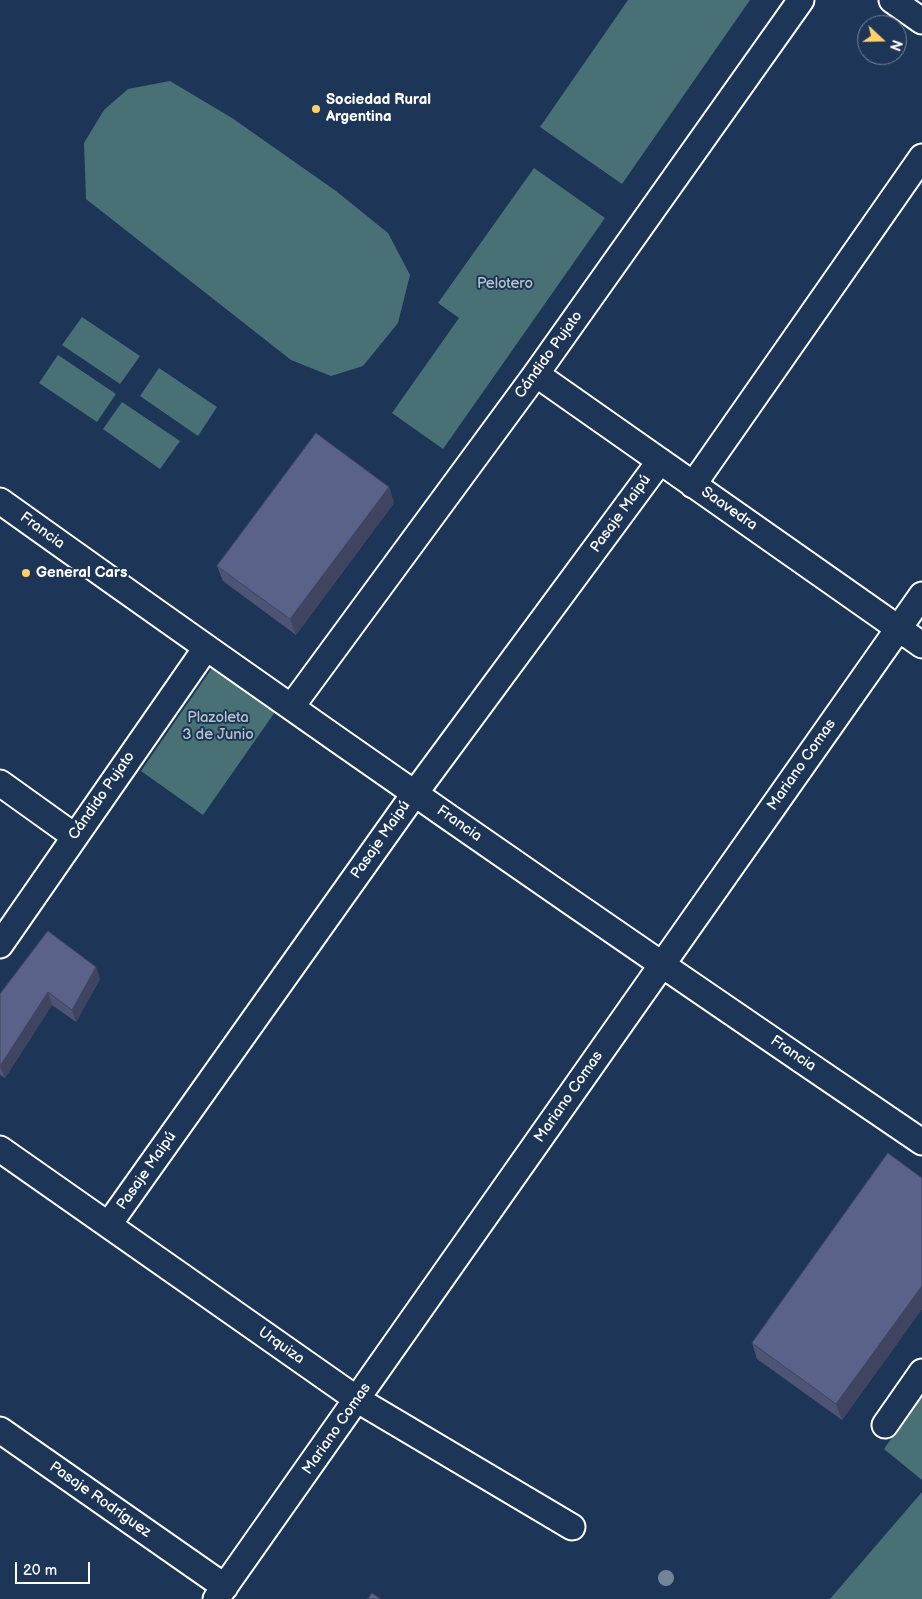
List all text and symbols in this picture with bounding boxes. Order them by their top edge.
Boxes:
north arrow [857,15,907,65]
text: N [886,37,905,53]
place label: Sociedad Rural Argentina [326,91,431,126]
marker: Sociedad Rural Argentina [310,103,322,115]
park label: Pelotero [477,275,533,293]
street label: Cándido Pujato [511,308,587,402]
street label: Pasaje Maipú [587,472,655,556]
street label: Saavedra [698,483,760,535]
street label: Francia [16,509,68,553]
place label: General Cars [36,564,127,582]
marker: General Cars [20,567,32,579]
park label: Plazoleta 3 de Junio [182,709,254,744]
street label: Mariano Comas [764,716,840,814]
street label: Cándido Pujato [65,748,139,844]
street label: Pasaje Maipú [347,797,415,883]
street label: Francia [433,802,485,846]
street label: Francia [767,1032,819,1076]
street label: Mariano Comas [531,1048,607,1146]
street label: Pasaje Maipú [113,1128,181,1214]
street label: Urquiza [254,1324,308,1368]
street label: Mariano Comas [299,1380,375,1478]
street label: Pasaje Rodríguez [46,1458,154,1542]
scale bar [18,1552,92,1584]
text: 20 m [23,1561,57,1580]

